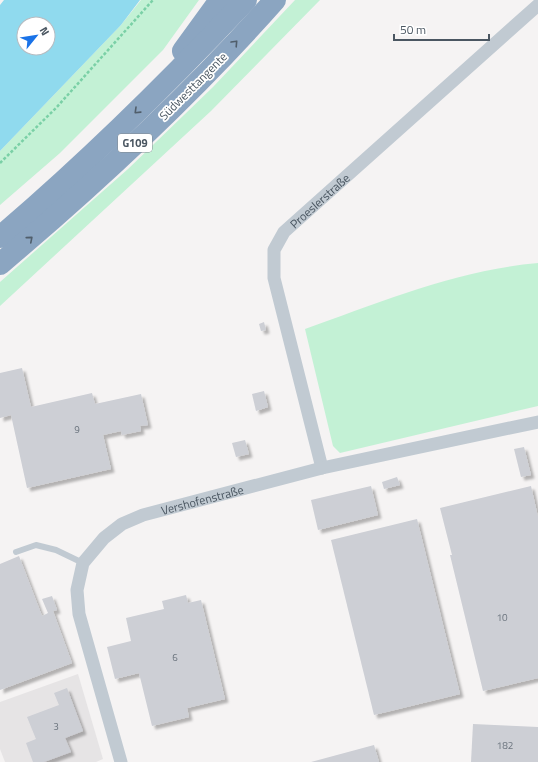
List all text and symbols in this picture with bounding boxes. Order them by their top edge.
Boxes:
north arrow [16,16,56,56]
scale bar [394,16,489,42]
text: 50 m [400,20,426,39]
text: N [36,24,53,38]
one-way arrow [231,40,238,48]
street label: Südwesttangente [155,48,231,124]
one-way arrow [134,107,142,114]
road number: G109 [118,134,152,152]
street label: Proeslerstraße [285,168,354,232]
one-way arrow [25,237,32,244]
house number: 9 [74,422,80,437]
street label: Vershofenstraße [159,480,245,519]
house number: 10 [496,610,508,625]
house number: 6 [172,650,178,665]
house number: 3 [53,719,59,734]
house number: 182 [497,738,513,753]

